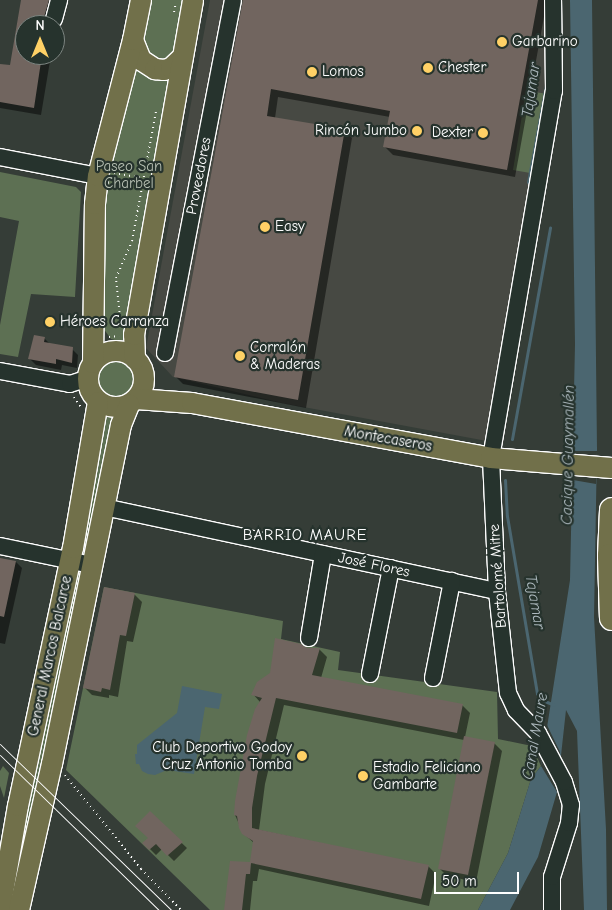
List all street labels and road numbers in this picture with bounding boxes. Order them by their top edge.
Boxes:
street label: Proveedores [183,136,215,216]
street label: Montecaseros [343,422,433,456]
street label: Bartolomé Mitre [485,523,511,629]
street label: José Flores [337,549,411,581]
street label: General Marcos Balcarce [24,574,76,738]

